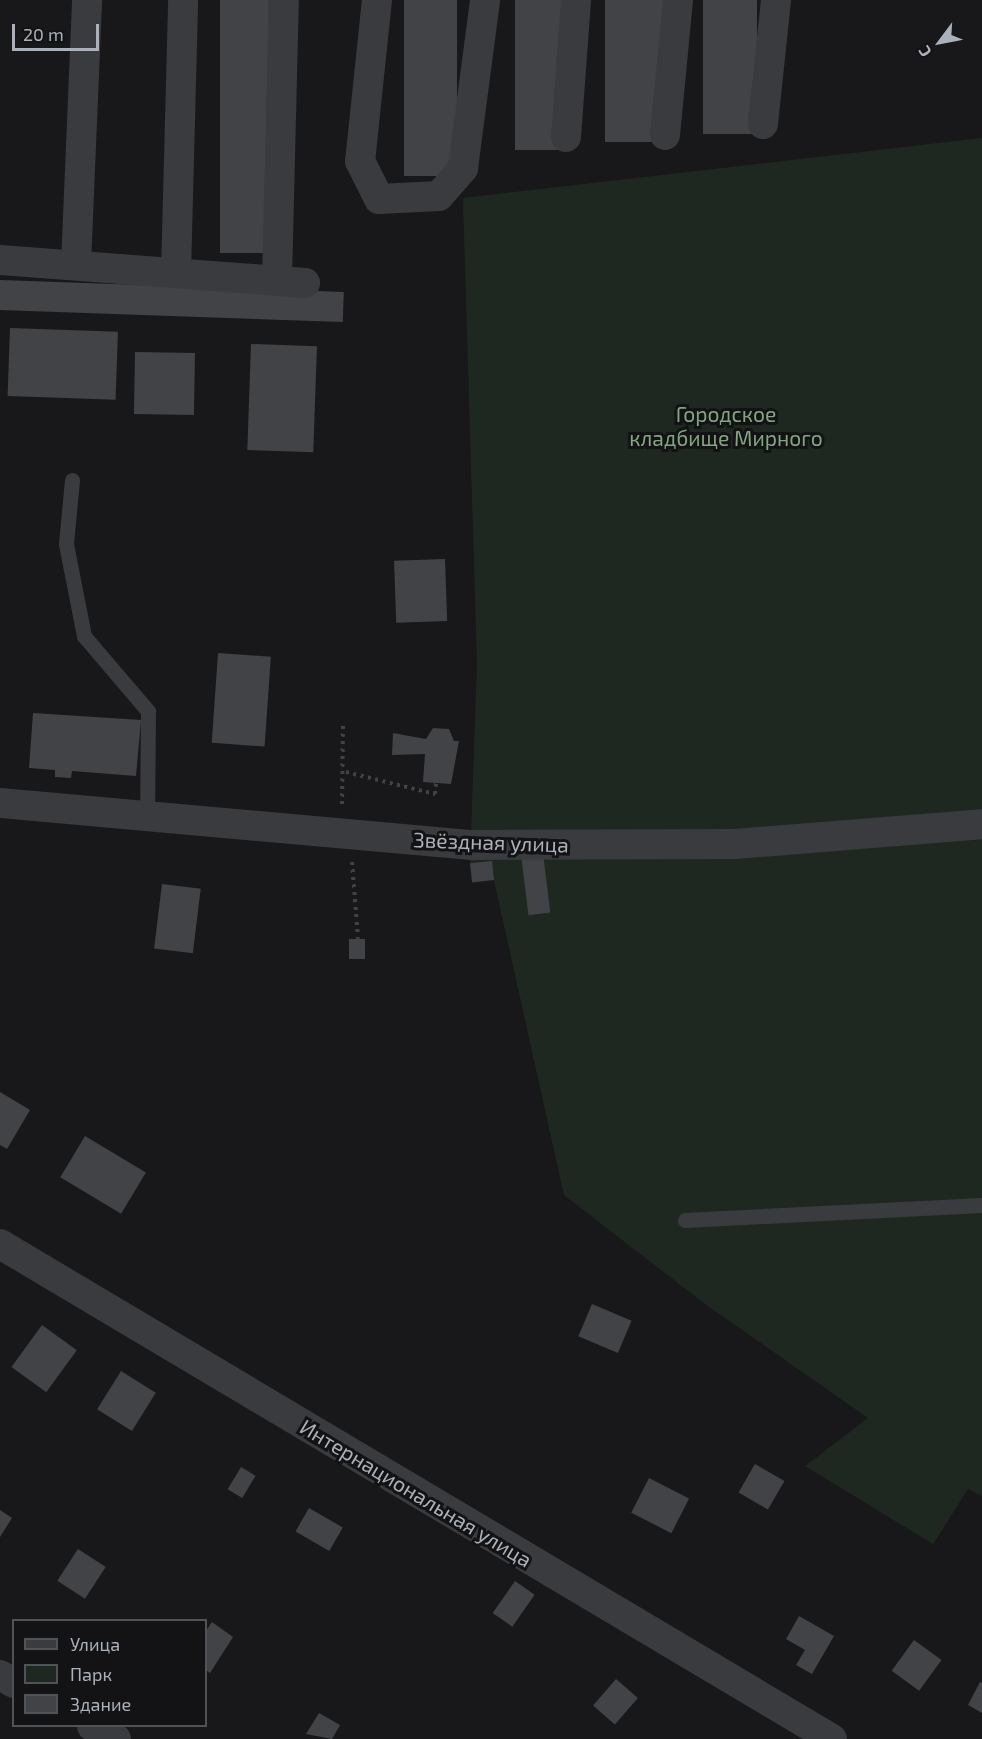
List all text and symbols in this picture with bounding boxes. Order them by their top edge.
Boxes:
scale bar [15,12,102,50]
north arrow [910,12,970,72]
text: 20 m [23,23,64,45]
text: С [914,43,935,61]
park label: Городское кладбище Мирного [629,401,823,451]
street label: Звёздная улица [413,827,569,857]
street label: Интернациональная улица [295,1414,537,1572]
legend [12,1619,207,1727]
text: Улица [70,1633,120,1655]
text: Парк [70,1663,112,1685]
text: Здание [70,1693,131,1715]

